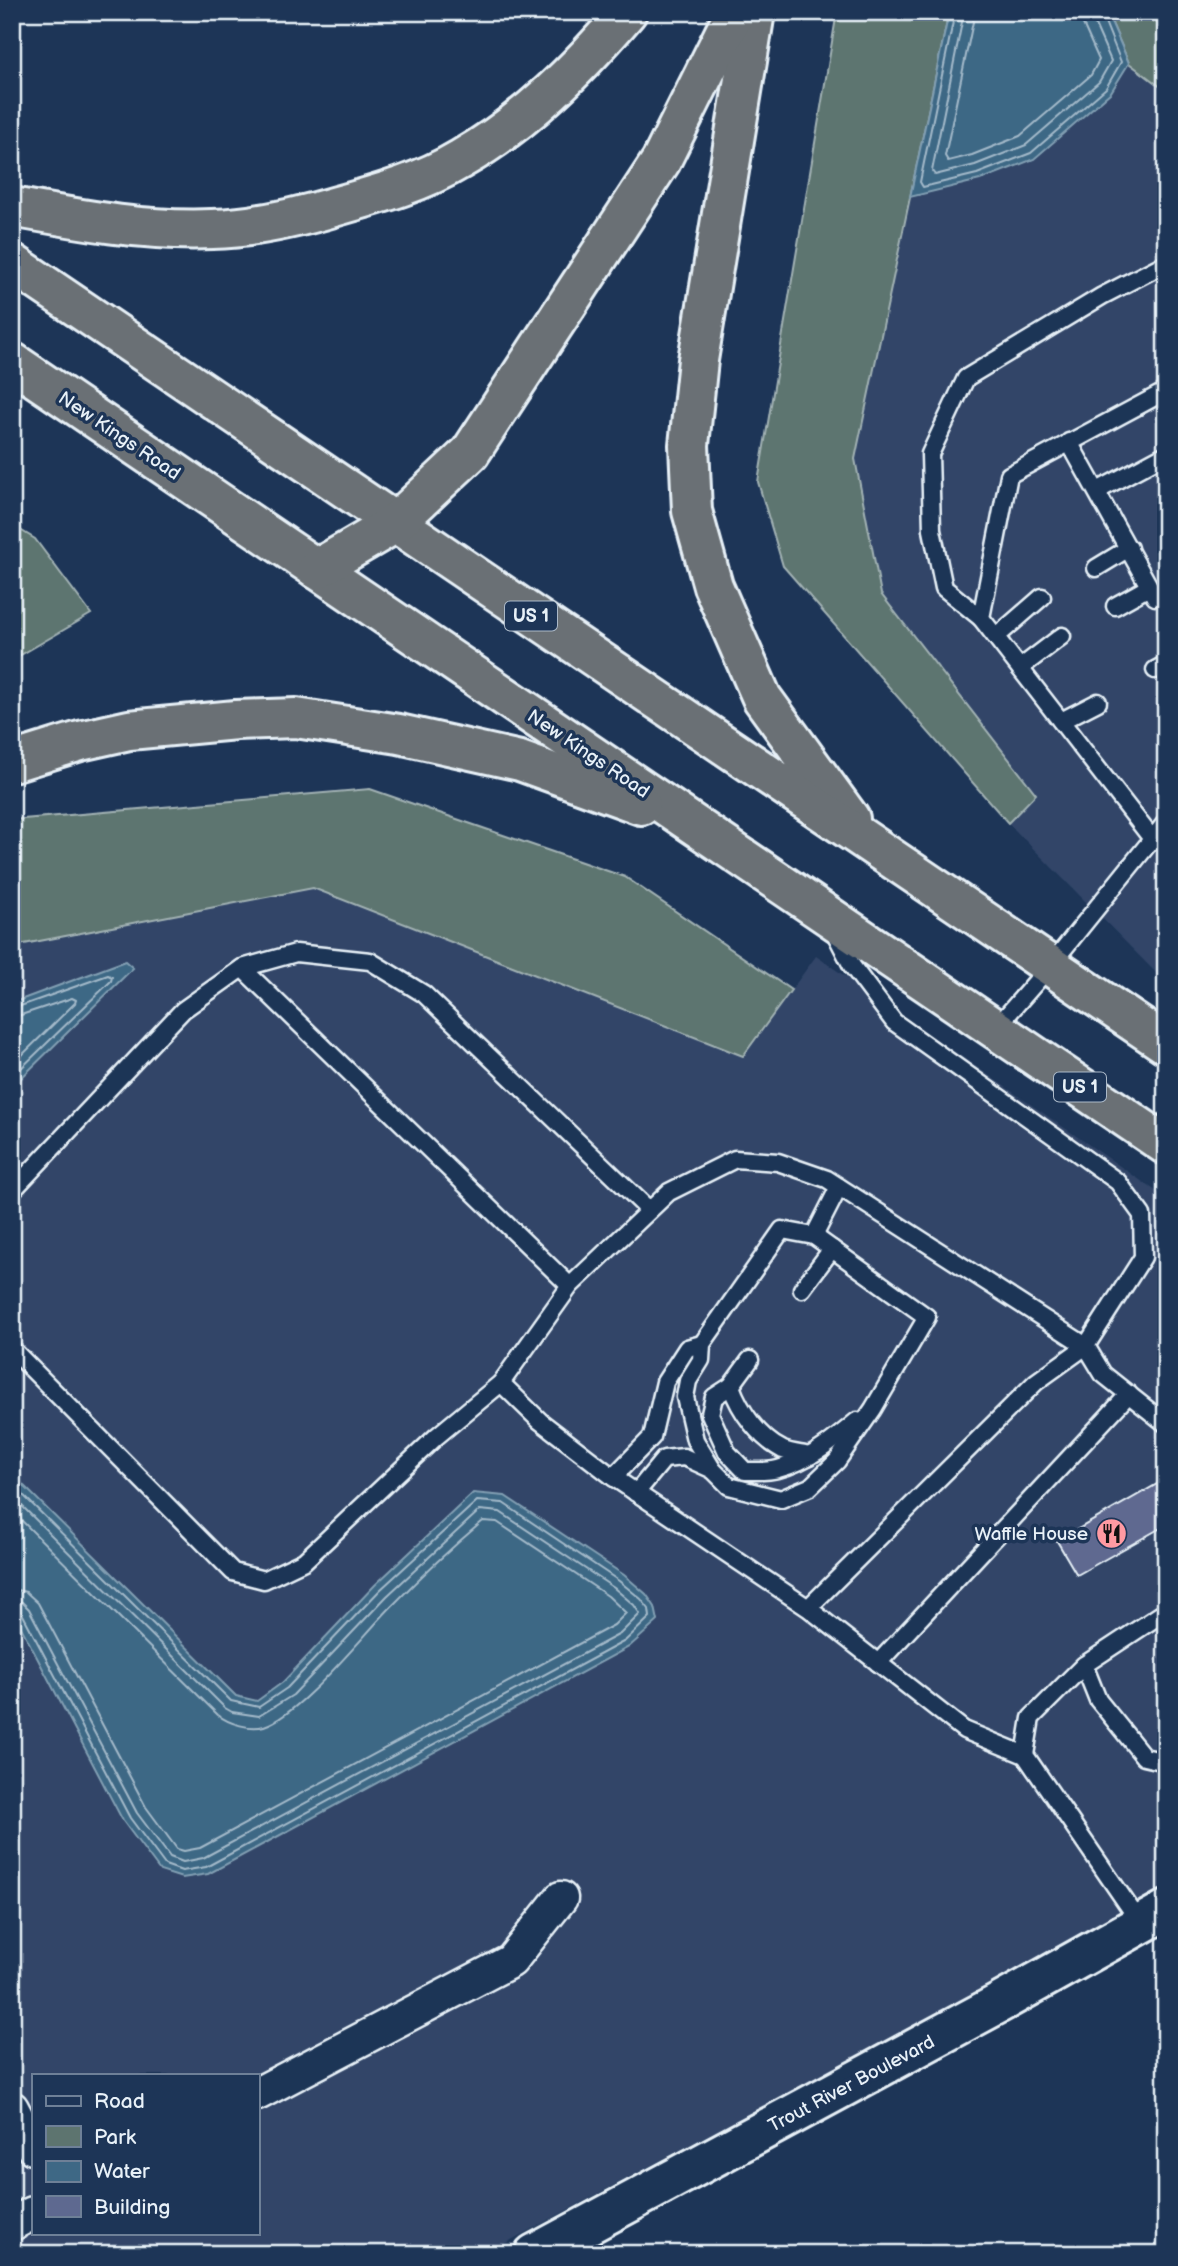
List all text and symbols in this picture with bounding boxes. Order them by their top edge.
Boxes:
street label: New Kings Road [54,387,185,486]
road number: US 1 [505,602,557,630]
street label: New Kings Road [523,705,654,804]
road number: US 1 [1054,1072,1106,1102]
restaurant icon: Waffle House [1094,1516,1128,1550]
place label: Waffle House [974,1523,1088,1546]
street label: Trout River Boulevard [765,2031,939,2138]
legend [32,2074,259,2234]
text: Road [94,2089,145,2114]
text: Park [94,2125,137,2150]
text: Water [94,2159,150,2184]
text: Building [94,2195,170,2220]

